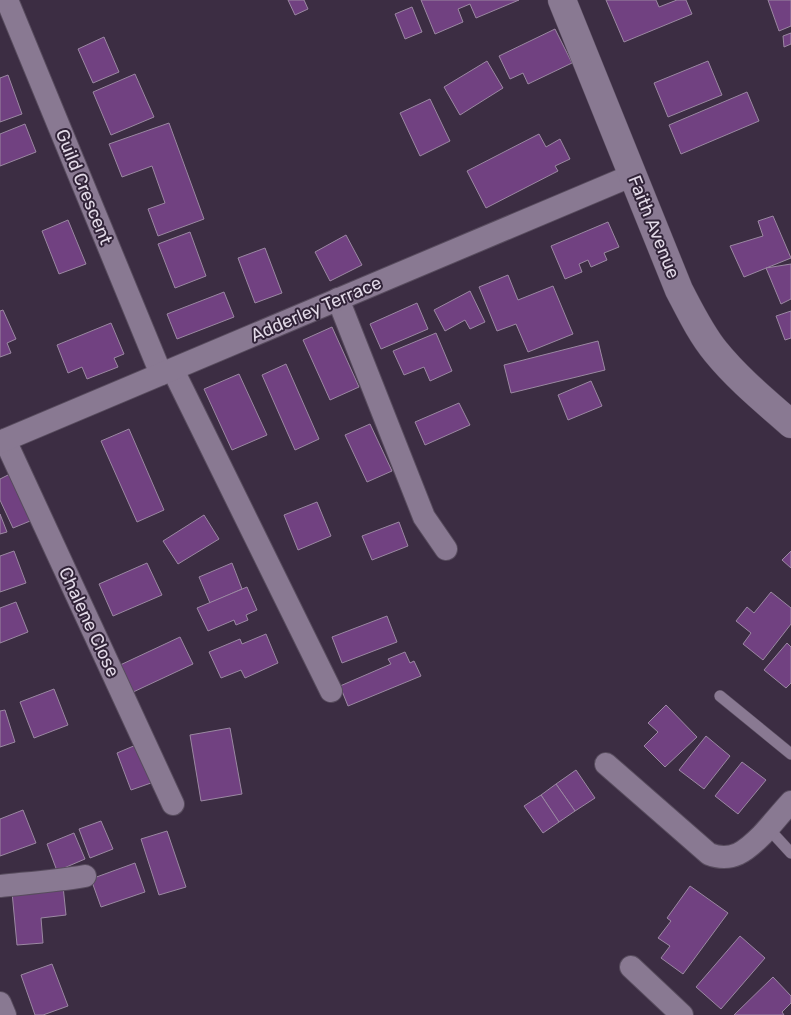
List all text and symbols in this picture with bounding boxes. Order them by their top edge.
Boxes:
street label: Guild Crescent [51,126,117,248]
street label: Faith Avenue [623,172,685,282]
street label: Adderley Terrace [247,272,385,346]
street label: Chalene Close [54,564,124,680]

